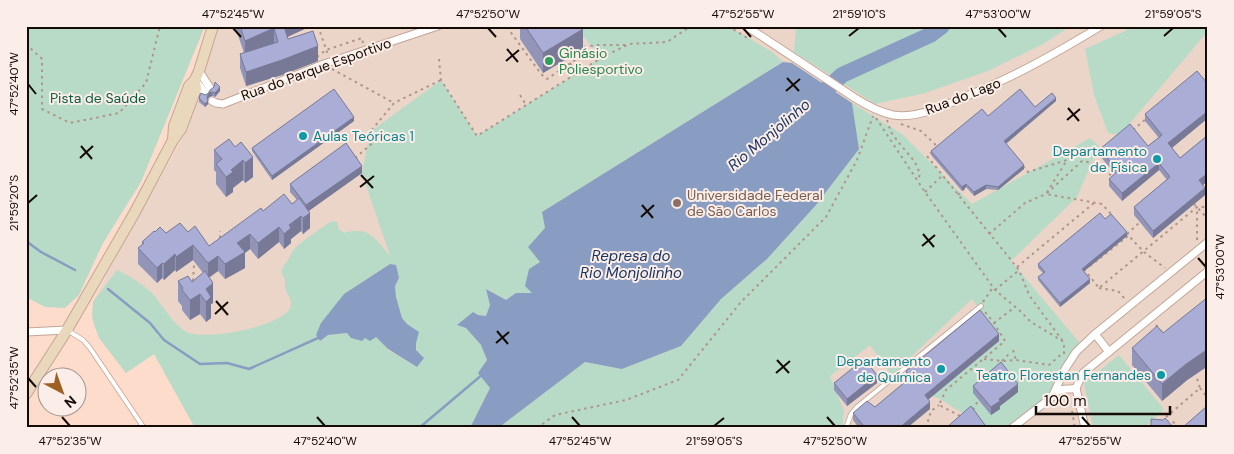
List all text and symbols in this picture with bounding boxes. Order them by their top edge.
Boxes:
text: 47°52'45"W [202,6,265,22]
text: 47°52'50"W [456,6,520,22]
text: 47°52'55"W [712,6,775,22]
text: 21°59'10"S [832,6,886,22]
text: 47°53'00"W [965,6,1031,22]
text: 21°59'05"S [1145,6,1202,22]
street label: Rua do Parque Esportivo [238,33,394,105]
place label: Ginásio Poliesportivo [559,44,643,78]
text: 47°52'40"W [6,52,22,116]
marker: Ginásio Poliesportivo [543,55,555,67]
street label: Rua do Lago [923,73,1003,119]
park label: Pista de Saúde [50,89,146,107]
water label: Rio Monjolinho [724,95,814,175]
place label: Aulas Teóricas 1 [313,127,414,145]
marker: Aulas Teóricas 1 [297,130,309,142]
place label: Departamento de Física [1053,142,1147,176]
marker: Departamento de Física [1151,153,1163,165]
text: 21°59'20"S [6,175,22,231]
place label: Universidade Federal de São Carlos [687,186,823,220]
marker: Universidade Federal de São Carlos [671,197,683,209]
text: 47°53'00"W [1212,234,1228,300]
water label: Represa do Rio Monjolinho [580,246,682,283]
text: 47°52'35"W [6,346,22,410]
place label: Departamento de Química [837,352,931,386]
marker: Departamento de Química [935,363,947,375]
north arrow [38,366,88,416]
place label: Teatro Florestan Fernandes [975,366,1151,384]
marker: Teatro Florestan Fernandes [1155,369,1167,381]
scale bar [1036,384,1170,416]
text: 100 m [1044,391,1087,411]
text: N [61,392,80,412]
text: 47°52'35"W [38,433,102,449]
text: 47°52'40"W [293,433,357,449]
text: 47°52'45"W [549,433,612,449]
text: 21°59'05"S [686,433,743,449]
text: 47°52'50"W [803,433,867,449]
text: 47°52'55"W [1059,433,1122,449]

